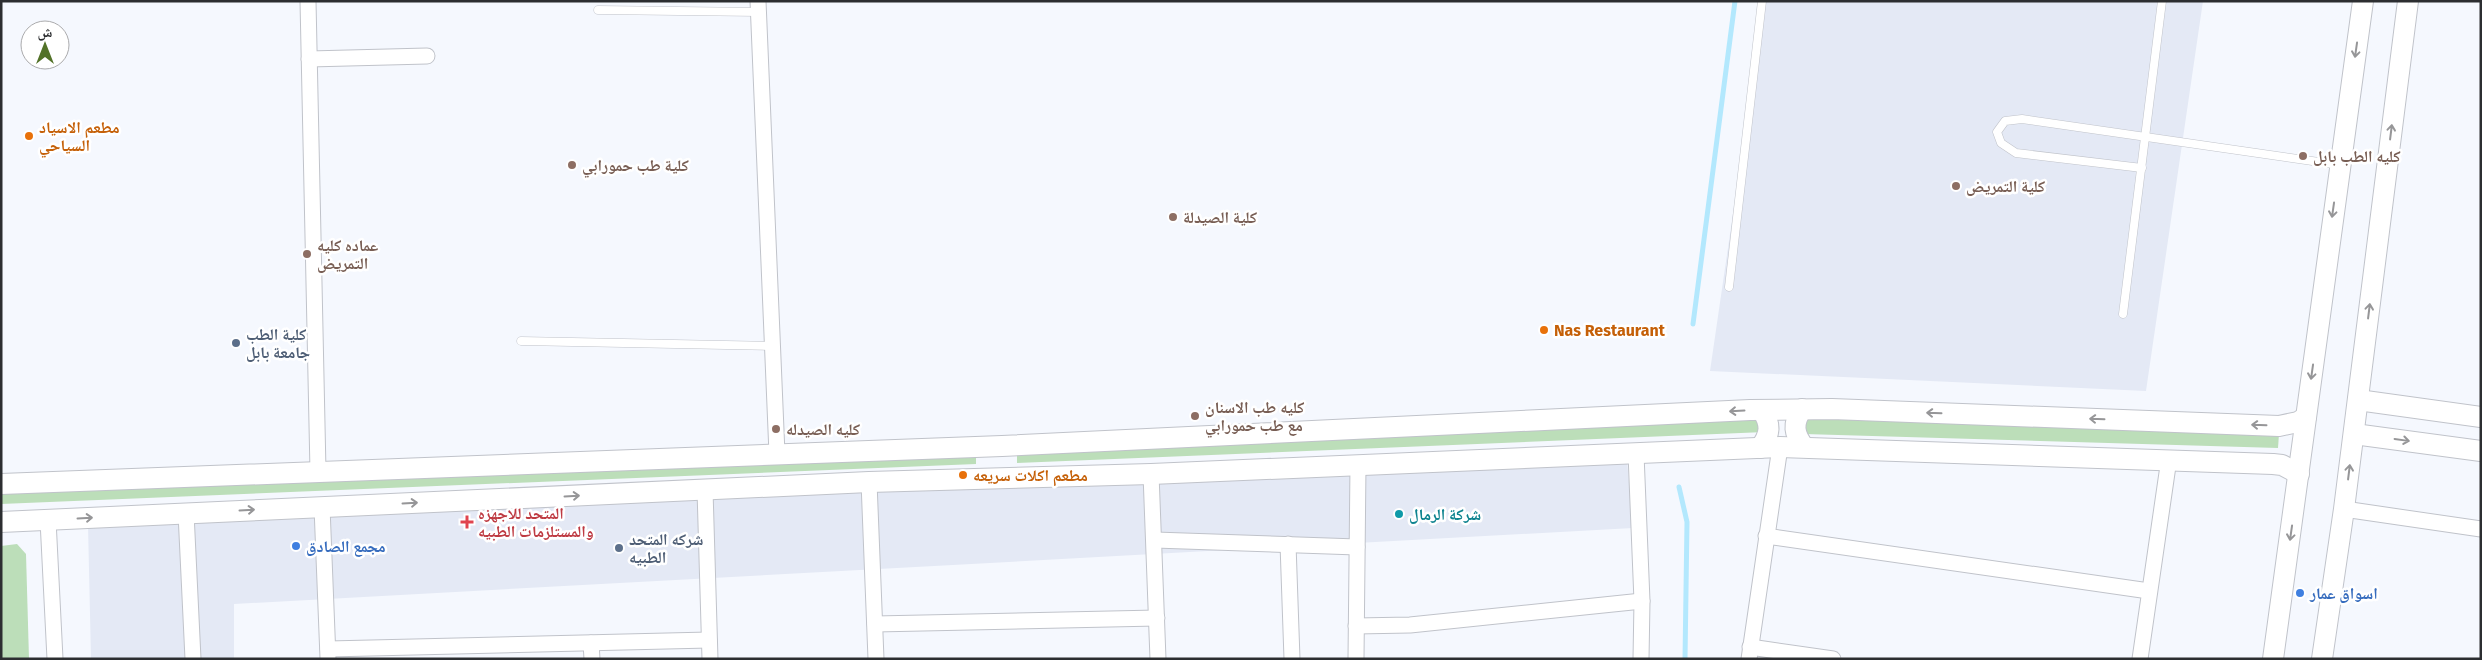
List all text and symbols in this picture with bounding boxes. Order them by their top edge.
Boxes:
north arrow [20,20,70,70]
text: ش [38,24,53,41]
one-way arrow [2351,41,2361,57]
place label: مطعم الاسياد السياحي [39,118,120,158]
one-way arrow [2386,124,2396,140]
marker: مطعم الاسياد السياحي [23,130,35,142]
place label: كليه الطب بابل [2313,147,2400,166]
marker: كليه الطب بابل [2297,150,2309,162]
place label: كلية طب حمورابي [582,156,689,178]
marker: كلية طب حمورابي [566,159,578,171]
place label: كلية التمريض [1966,177,2045,196]
marker: كلية التمريض [1950,180,1962,192]
one-way arrow [2328,202,2338,218]
place label: كلية الصيدلة [1183,208,1257,227]
marker: كلية الصيدلة [1167,211,1179,223]
place label: عماده كليه التمريض [317,236,378,273]
marker: عماده كليه التمريض [301,248,313,260]
one-way arrow [2364,303,2374,319]
place label: Nas Restaurant [1554,321,1666,340]
marker: Nas Restaurant [1538,324,1550,336]
place label: كلية الطب جامعة بابل [246,325,310,362]
marker: كلية الطب جامعة بابل [230,337,242,349]
one-way arrow [2307,363,2317,379]
place label: كليه طب الاسنان مع طب حمورابي [1205,398,1304,438]
one-way arrow [1729,406,1745,415]
one-way arrow [1927,408,1943,418]
marker: كليه طب الاسنان مع طب حمورابي [1189,410,1201,422]
one-way arrow [2089,414,2106,424]
place label: كليه الصيدله [786,420,860,439]
one-way arrow [2251,420,2268,430]
marker: كليه الصيدله [770,423,782,435]
one-way arrow [2394,436,2410,446]
one-way arrow [2344,464,2354,480]
place label: مطعم اكلات سريعه [973,466,1088,487]
marker: مطعم اكلات سريعه [957,469,969,481]
one-way arrow [564,491,580,500]
one-way arrow [401,498,417,507]
place label: المتحد للاجهزه والمستلزمات الطبيه [478,504,594,541]
place label: شركة الرمال [1409,505,1481,524]
one-way arrow [239,506,255,515]
marker: شركة الرمال [1393,508,1405,520]
one-way arrow [77,514,93,523]
marker: المتحد للاجهزه والمستلزمات الطبيه [460,515,474,529]
one-way arrow [2286,524,2296,540]
place label: شركه المتحد الطبيه [629,530,704,567]
place label: مجمع الصادق [306,537,386,557]
marker: مجمع الصادق [290,540,302,552]
marker: شركه المتحد الطبيه [613,542,625,554]
place label: اسواق عمار [2309,584,2378,603]
marker: اسواق عمار [2294,587,2306,599]

